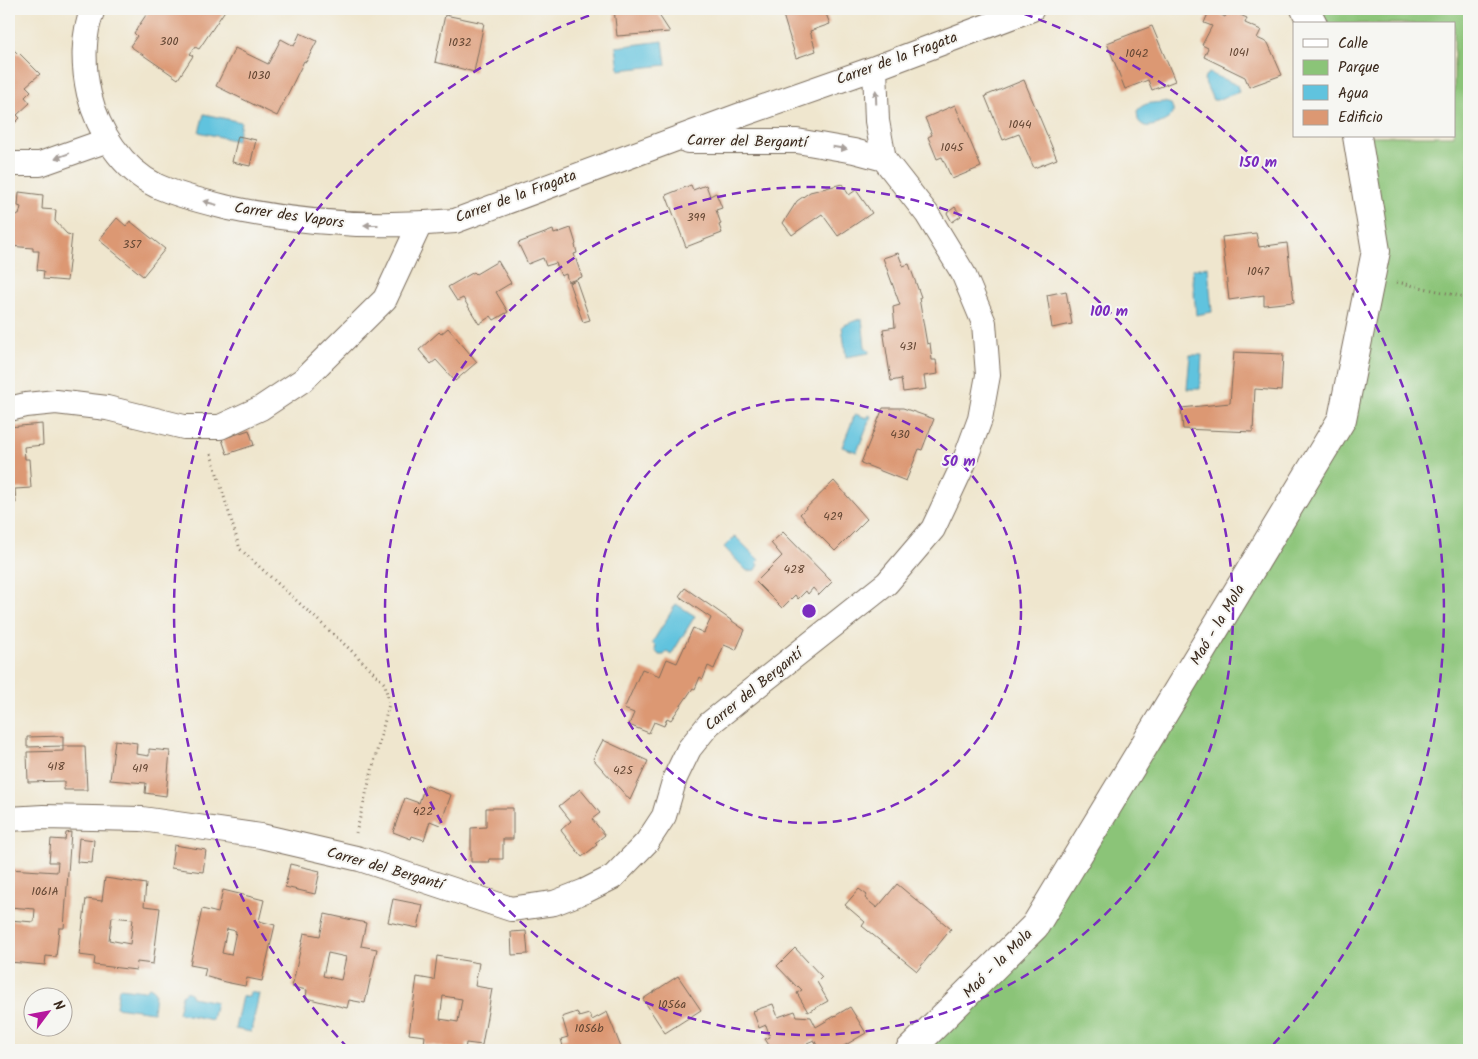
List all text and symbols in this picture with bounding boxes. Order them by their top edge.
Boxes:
legend [1293,22,1456,138]
street label: Carrer de la Fragata [833,26,961,92]
house number: 300 [160,32,178,51]
text: Calle [1338,32,1368,56]
house number: 1032 [448,33,472,52]
house number: 1041 [1229,43,1249,62]
house number: 1042 [1125,44,1149,63]
text: Parque [1338,56,1379,80]
house number: 1030 [248,66,270,85]
text: Agua [1338,82,1369,106]
one-way arrow [871,88,879,104]
text: Edificio [1338,106,1383,130]
house number: 1044 [1009,115,1032,134]
street label: Carrer del Bergantí [687,129,810,155]
house number: 1045 [941,138,965,157]
one-way arrow [832,145,848,153]
text: 150 m [1239,151,1277,175]
one-way arrow [54,153,69,160]
street label: Carrer de la Fragata [452,164,580,230]
street label: Carrer des Vapors [233,196,346,236]
one-way arrow [203,199,218,207]
house number: 399 [687,208,705,227]
one-way arrow [363,221,379,229]
house number: 357 [123,235,142,254]
house number: 1047 [1247,262,1269,281]
text: 100 m [1090,300,1128,324]
house number: 431 [899,337,917,356]
house number: 430 [890,425,910,444]
text: 50 m [941,450,976,474]
house number: 429 [823,507,843,526]
house number: 428 [784,560,805,579]
street label: Maó - la Mola [1184,580,1252,670]
centre of rings [800,602,818,620]
street label: Carrer del Bergantí [700,641,810,737]
house number: 418 [47,757,66,776]
house number: 419 [132,759,148,778]
house number: 425 [613,761,635,780]
house number: 422 [413,802,433,821]
street label: Carrer del Bergantí [324,841,449,898]
house number: 1061A [31,882,59,901]
street label: Maó - la Mola [957,923,1039,1005]
north arrow [22,986,72,1036]
house number: 1056a [658,995,687,1014]
text: N [47,996,70,1015]
house number: 1056b [574,1019,604,1038]

